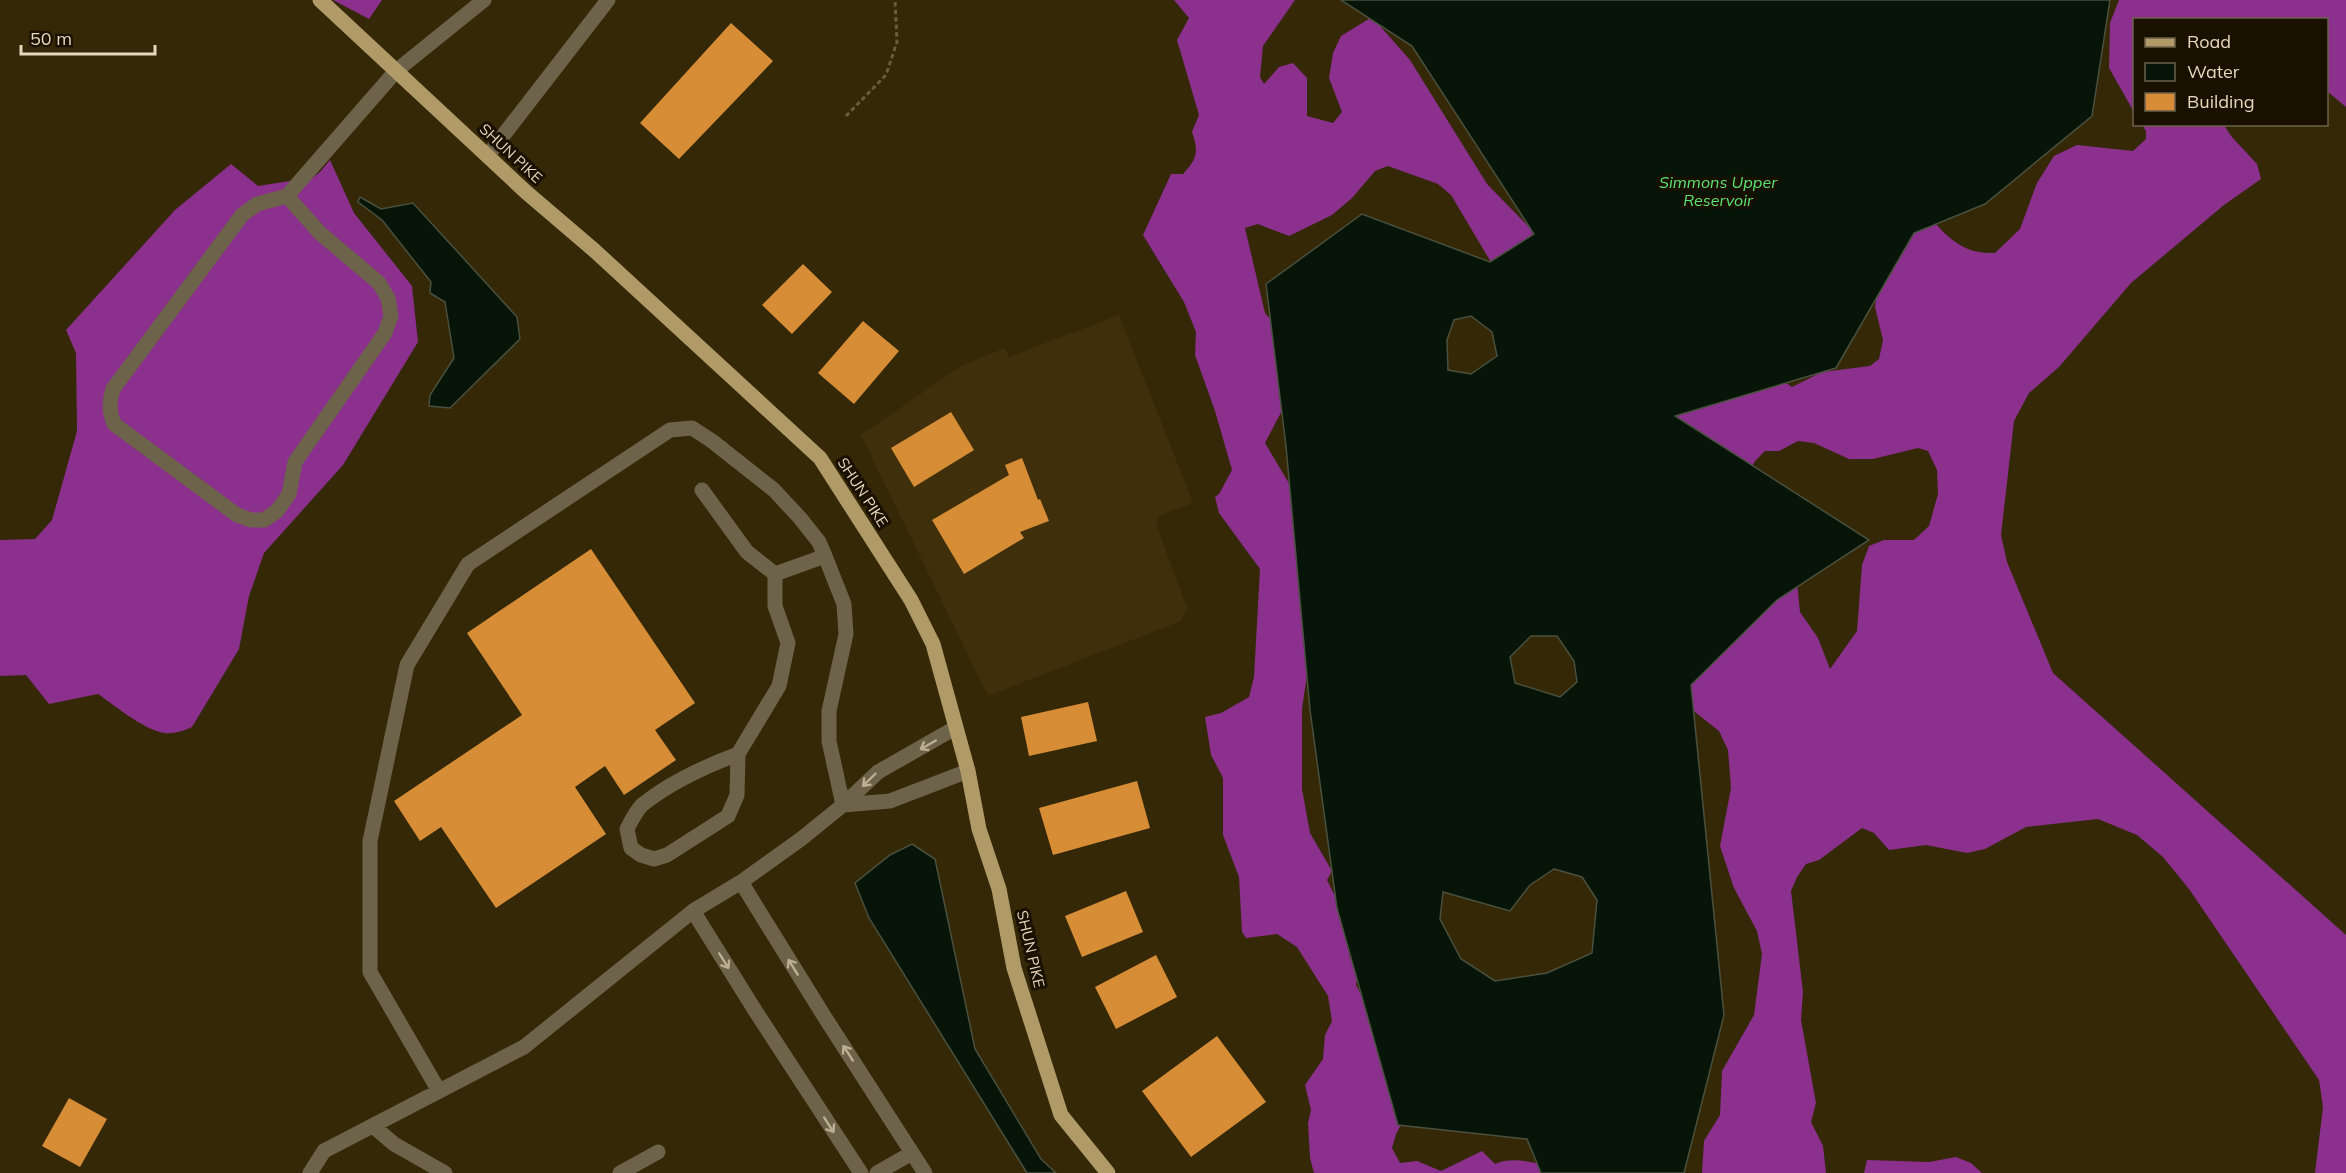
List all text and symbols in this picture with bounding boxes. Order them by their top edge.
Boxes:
scale bar [21,18,154,56]
legend [2133,18,2328,126]
text: 50 m [30,27,72,50]
text: Road [2187,30,2231,53]
text: Water [2187,60,2240,83]
text: Building [2187,90,2255,113]
street label: SHUN PIKE [476,119,546,187]
water label: Simmons Upper Reservoir [1659,172,1778,210]
street label: SHUN PIKE [834,454,893,530]
one-way arrow [919,739,936,751]
one-way arrow [862,773,877,787]
street label: SHUN PIKE [1013,908,1049,990]
one-way arrow [717,952,730,969]
one-way arrow [786,958,799,975]
one-way arrow [841,1045,854,1062]
one-way arrow [823,1116,836,1133]

